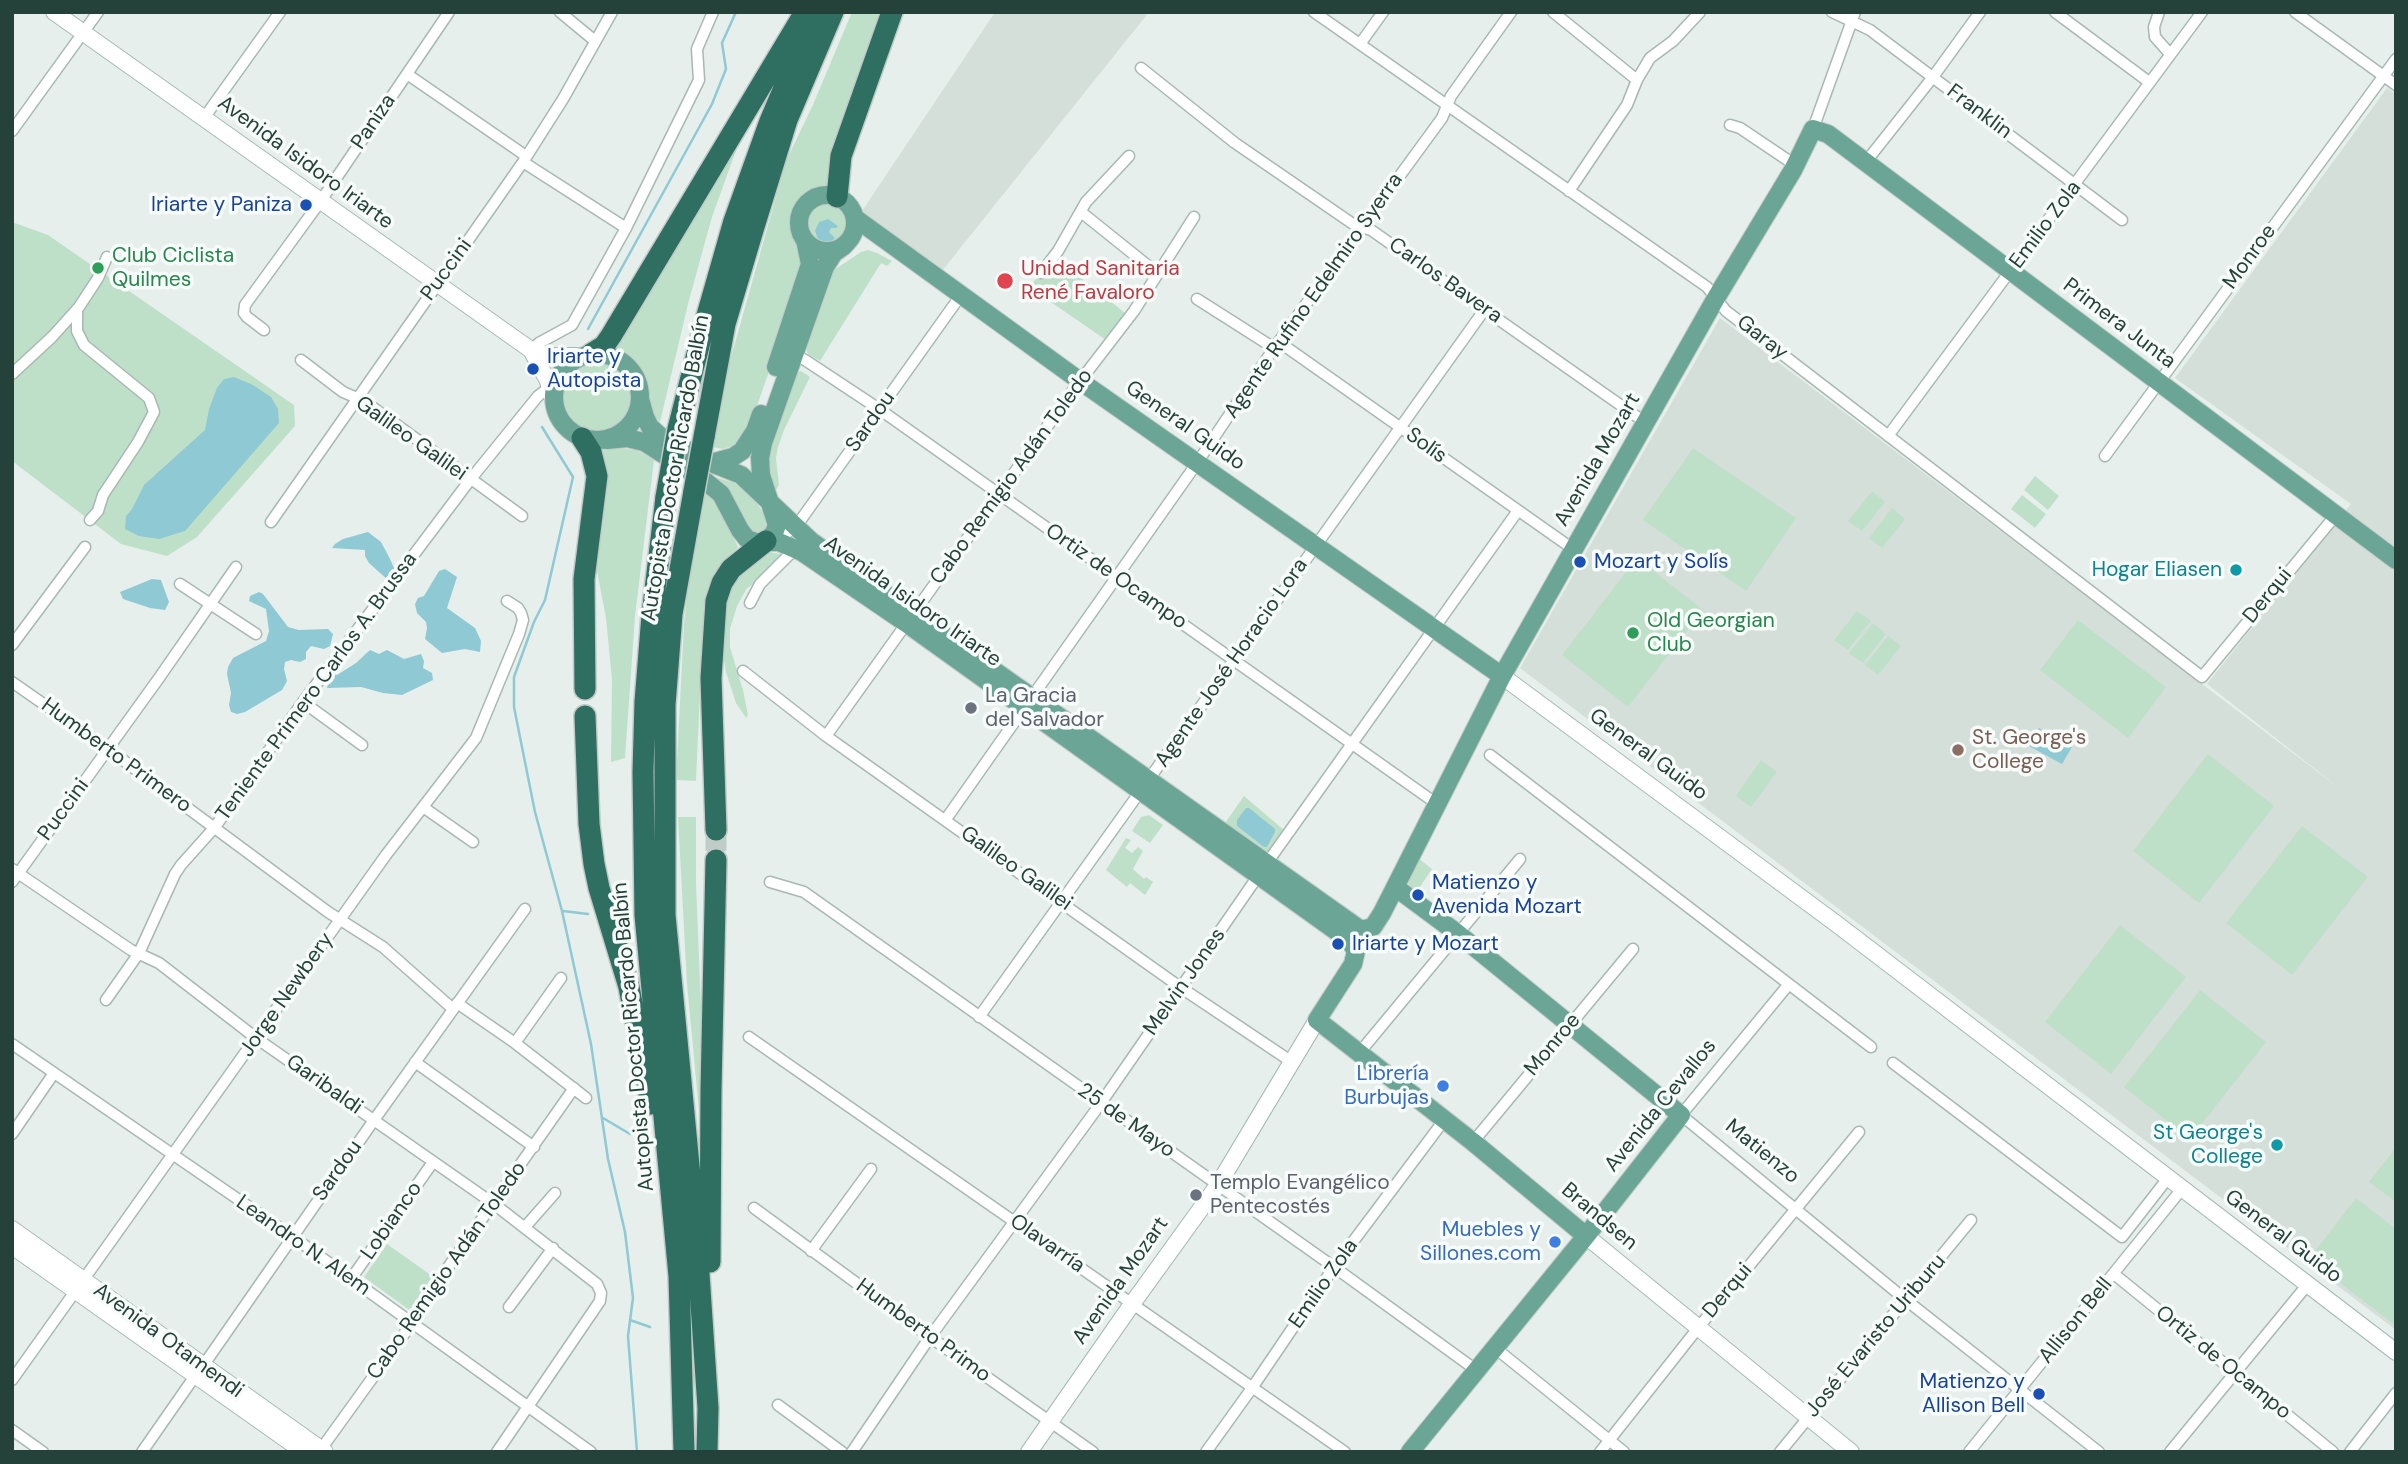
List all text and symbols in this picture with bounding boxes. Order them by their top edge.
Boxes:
street label: Franklin [1942,79,2016,145]
street label: Paniza [346,90,402,154]
street label: Avenida Isidoro Iriarte [212,91,398,235]
street label: Agente Rufino Edelmiro Syerra [1219,168,1409,424]
street label: Emilio Zola [2005,176,2087,274]
place label: Iriarte y Paniza [151,192,292,218]
marker: Iriarte y Paniza [298,197,314,213]
street label: Monroe [2218,220,2282,294]
street label: Carlos Bavera [1383,233,1507,329]
street label: Puccini [416,234,478,306]
place label: Club Ciclista Quilmes [112,243,234,293]
place label: Unidad Sanitaria René Favaloro [1021,256,1180,306]
marker: Club Ciclista Quilmes [90,260,106,276]
marker: Unidad Sanitaria René Favaloro [995,271,1015,291]
street label: Primera Junta [2058,273,2180,375]
street label: Garay [1731,310,1793,366]
street label: Autopista Doctor Ricardo Balbín [637,313,715,623]
place label: Iriarte y Autopista [547,344,641,394]
marker: Iriarte y Autopista [525,361,541,377]
street label: Cabo Remigio Adán Toledo [925,364,1099,590]
street label: General Guido [1120,376,1250,476]
street label: Sardou [841,387,901,457]
street label: Avenida Mozart [1550,389,1646,531]
street label: Galileo Galilei [350,391,472,487]
street label: Solís [1401,423,1451,469]
street label: Ortiz de Ocampo [1040,519,1192,635]
street label: Avenida Isidoro Iriarte [818,531,1006,673]
street label: Teniente Primero Carlos A. Brussa [211,548,423,826]
place label: Mozart y Solís [1594,549,1729,575]
street label: Agente José Horacio Lora [1150,554,1314,772]
marker: Mozart y Solís [1572,554,1588,570]
place label: Hogar Eliasen [2092,557,2222,583]
marker: Hogar Eliasen [2228,562,2244,578]
street label: Derqui [2238,563,2298,629]
place label: Old Georgian Club [1647,608,1775,658]
marker: Old Georgian Club [1625,625,1641,641]
place label: La Gracia del Salvador [985,683,1104,733]
street label: Humberto Primero [36,693,196,819]
marker: La Gracia del Salvador [963,700,979,716]
street label: General Guido [1584,704,1712,806]
place label: St. George's College [1972,725,2086,775]
marker: St. George's College [1950,742,1966,758]
street label: Puccini [33,774,95,846]
street label: Galileo Galilei [955,821,1077,917]
place label: Matienzo y Avenida Mozart [1432,870,1582,920]
street label: Autopista Doctor Ricardo Balbín [608,881,660,1193]
marker: Matienzo y Avenida Mozart [1410,887,1426,903]
street label: Melvin Jones [1139,923,1231,1041]
street label: Jorge Newbery [235,928,339,1062]
place label: Iriarte y Mozart [1352,931,1499,957]
marker: Iriarte y Mozart [1330,936,1346,952]
street label: Monroe [1520,1009,1586,1081]
street label: Avenida Cevallos [1600,1035,1722,1177]
street label: Garibaldi [281,1050,367,1120]
place label: Librería Burbujas [1344,1061,1429,1111]
street label: 25 de Mayo [1072,1078,1180,1164]
marker: Librería Burbujas [1435,1078,1451,1094]
street label: Matienzo [1720,1114,1804,1190]
place label: St George's College [2153,1120,2263,1170]
street label: Sardou [308,1136,368,1206]
marker: St George's College [2269,1137,2285,1153]
street label: Cabo Remigio Adán Toledo [362,1157,532,1385]
place label: Templo Evangélico Pentecostés [1210,1170,1390,1220]
street label: Lobianco [356,1177,428,1265]
street label: Brandsen [1556,1178,1642,1256]
street label: General Guido [2220,1185,2346,1289]
marker: Templo Evangélico Pentecostés [1188,1187,1204,1203]
street label: Leandro N. Alem [231,1190,375,1302]
street label: Olavarría [1005,1209,1089,1279]
street label: Avenida Mozart [1068,1212,1174,1350]
place label: Muebles y Sillones.com [1420,1217,1541,1267]
street label: Emilio Zola [1284,1234,1364,1334]
marker: Muebles y Sillones.com [1547,1234,1563,1250]
street label: José Evaristo Uriburu [1800,1249,1952,1423]
street label: Derqui [1698,1258,1758,1324]
street label: Allison Bell [2034,1273,2118,1369]
street label: Humberto Primo [851,1274,995,1388]
street label: Avenida Otamendi [88,1278,248,1404]
street label: Ortiz de Ocampo [2150,1301,2296,1425]
place label: Matienzo y Allison Bell [1920,1369,2025,1419]
marker: Matienzo y Allison Bell [2031,1386,2047,1402]

